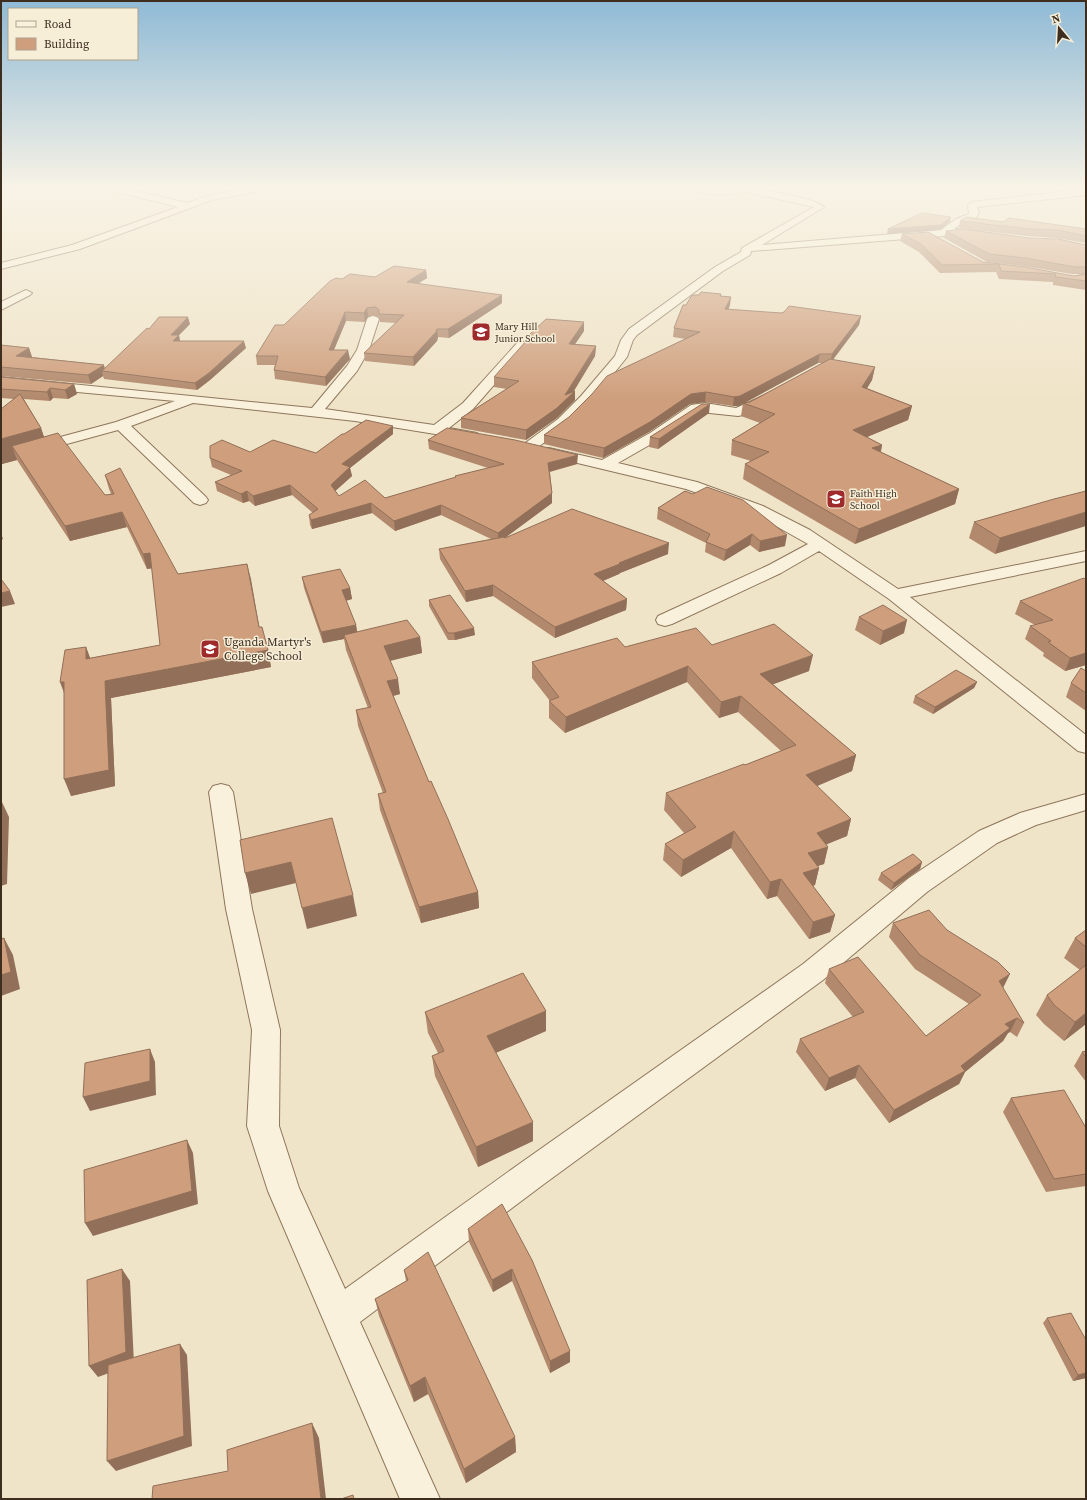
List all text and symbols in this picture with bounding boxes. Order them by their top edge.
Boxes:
legend [8,8,138,60]
north arrow [1039,8,1079,48]
text: N [1050,11,1062,27]
text: Road [44,16,71,32]
text: Building [44,36,89,52]
place label: Mary Hill Junior School [494,320,555,345]
school or university icon: Mary Hill Junior School [470,321,492,343]
place label: Faith High School [850,487,897,512]
school or university icon: Faith High School [825,488,847,510]
place label: Uganda Martyr's College School [224,634,311,664]
school or university icon: Uganda Martyr's College School [199,638,221,660]

